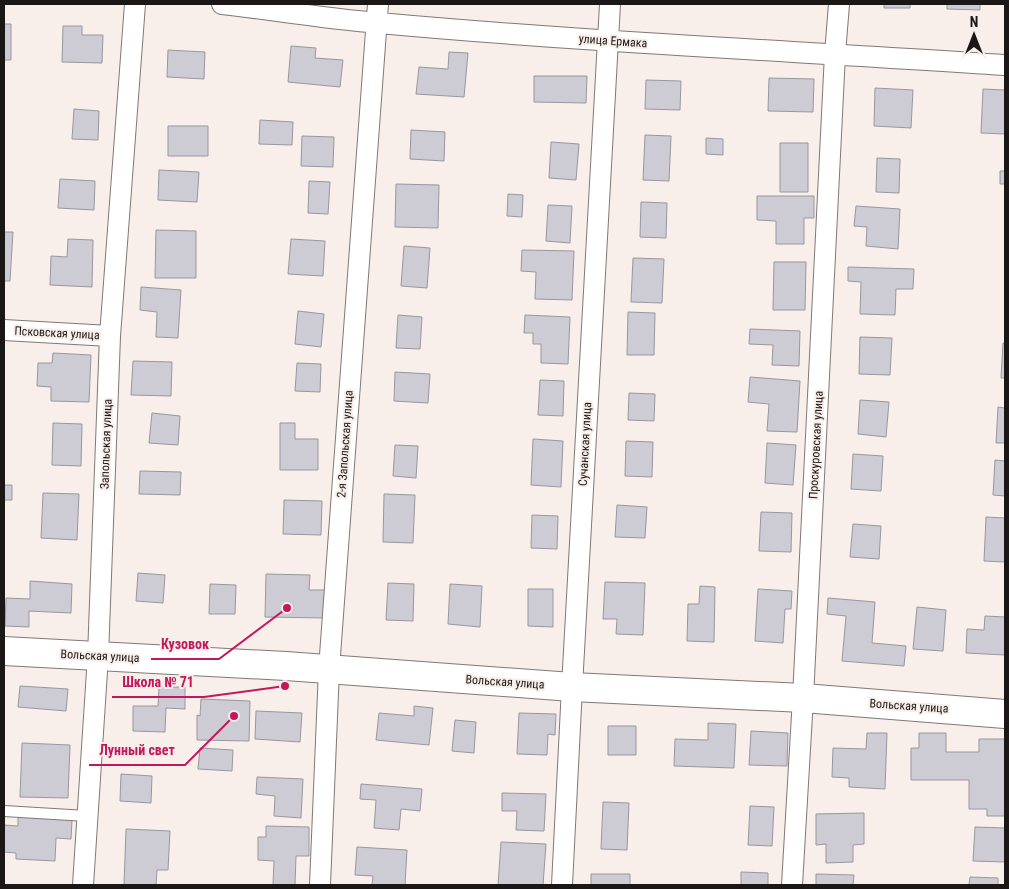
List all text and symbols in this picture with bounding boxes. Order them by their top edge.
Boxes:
north arrow [949,10,999,60]
text: N [970,14,978,30]
street label: улица Ермака [578,32,648,50]
street label: Псковская улица [14,324,100,342]
street label: 2-я Запольская улица [334,389,356,498]
street label: Проскуровская улица [806,390,826,499]
street label: Запольская улица [97,398,115,489]
street label: Сучанская улица [576,401,594,486]
callout: Кузовок [151,630,219,659]
text: Кузовок [161,636,209,652]
street label: Вольская улица [60,647,140,665]
callout: Школа № 71 [112,668,204,697]
street label: Вольская улица [465,672,545,692]
text: Школа № 71 [122,674,194,690]
street label: Вольская улица [869,696,949,716]
callout: Лунный свет [89,736,185,765]
text: Лунный свет [99,742,175,758]

